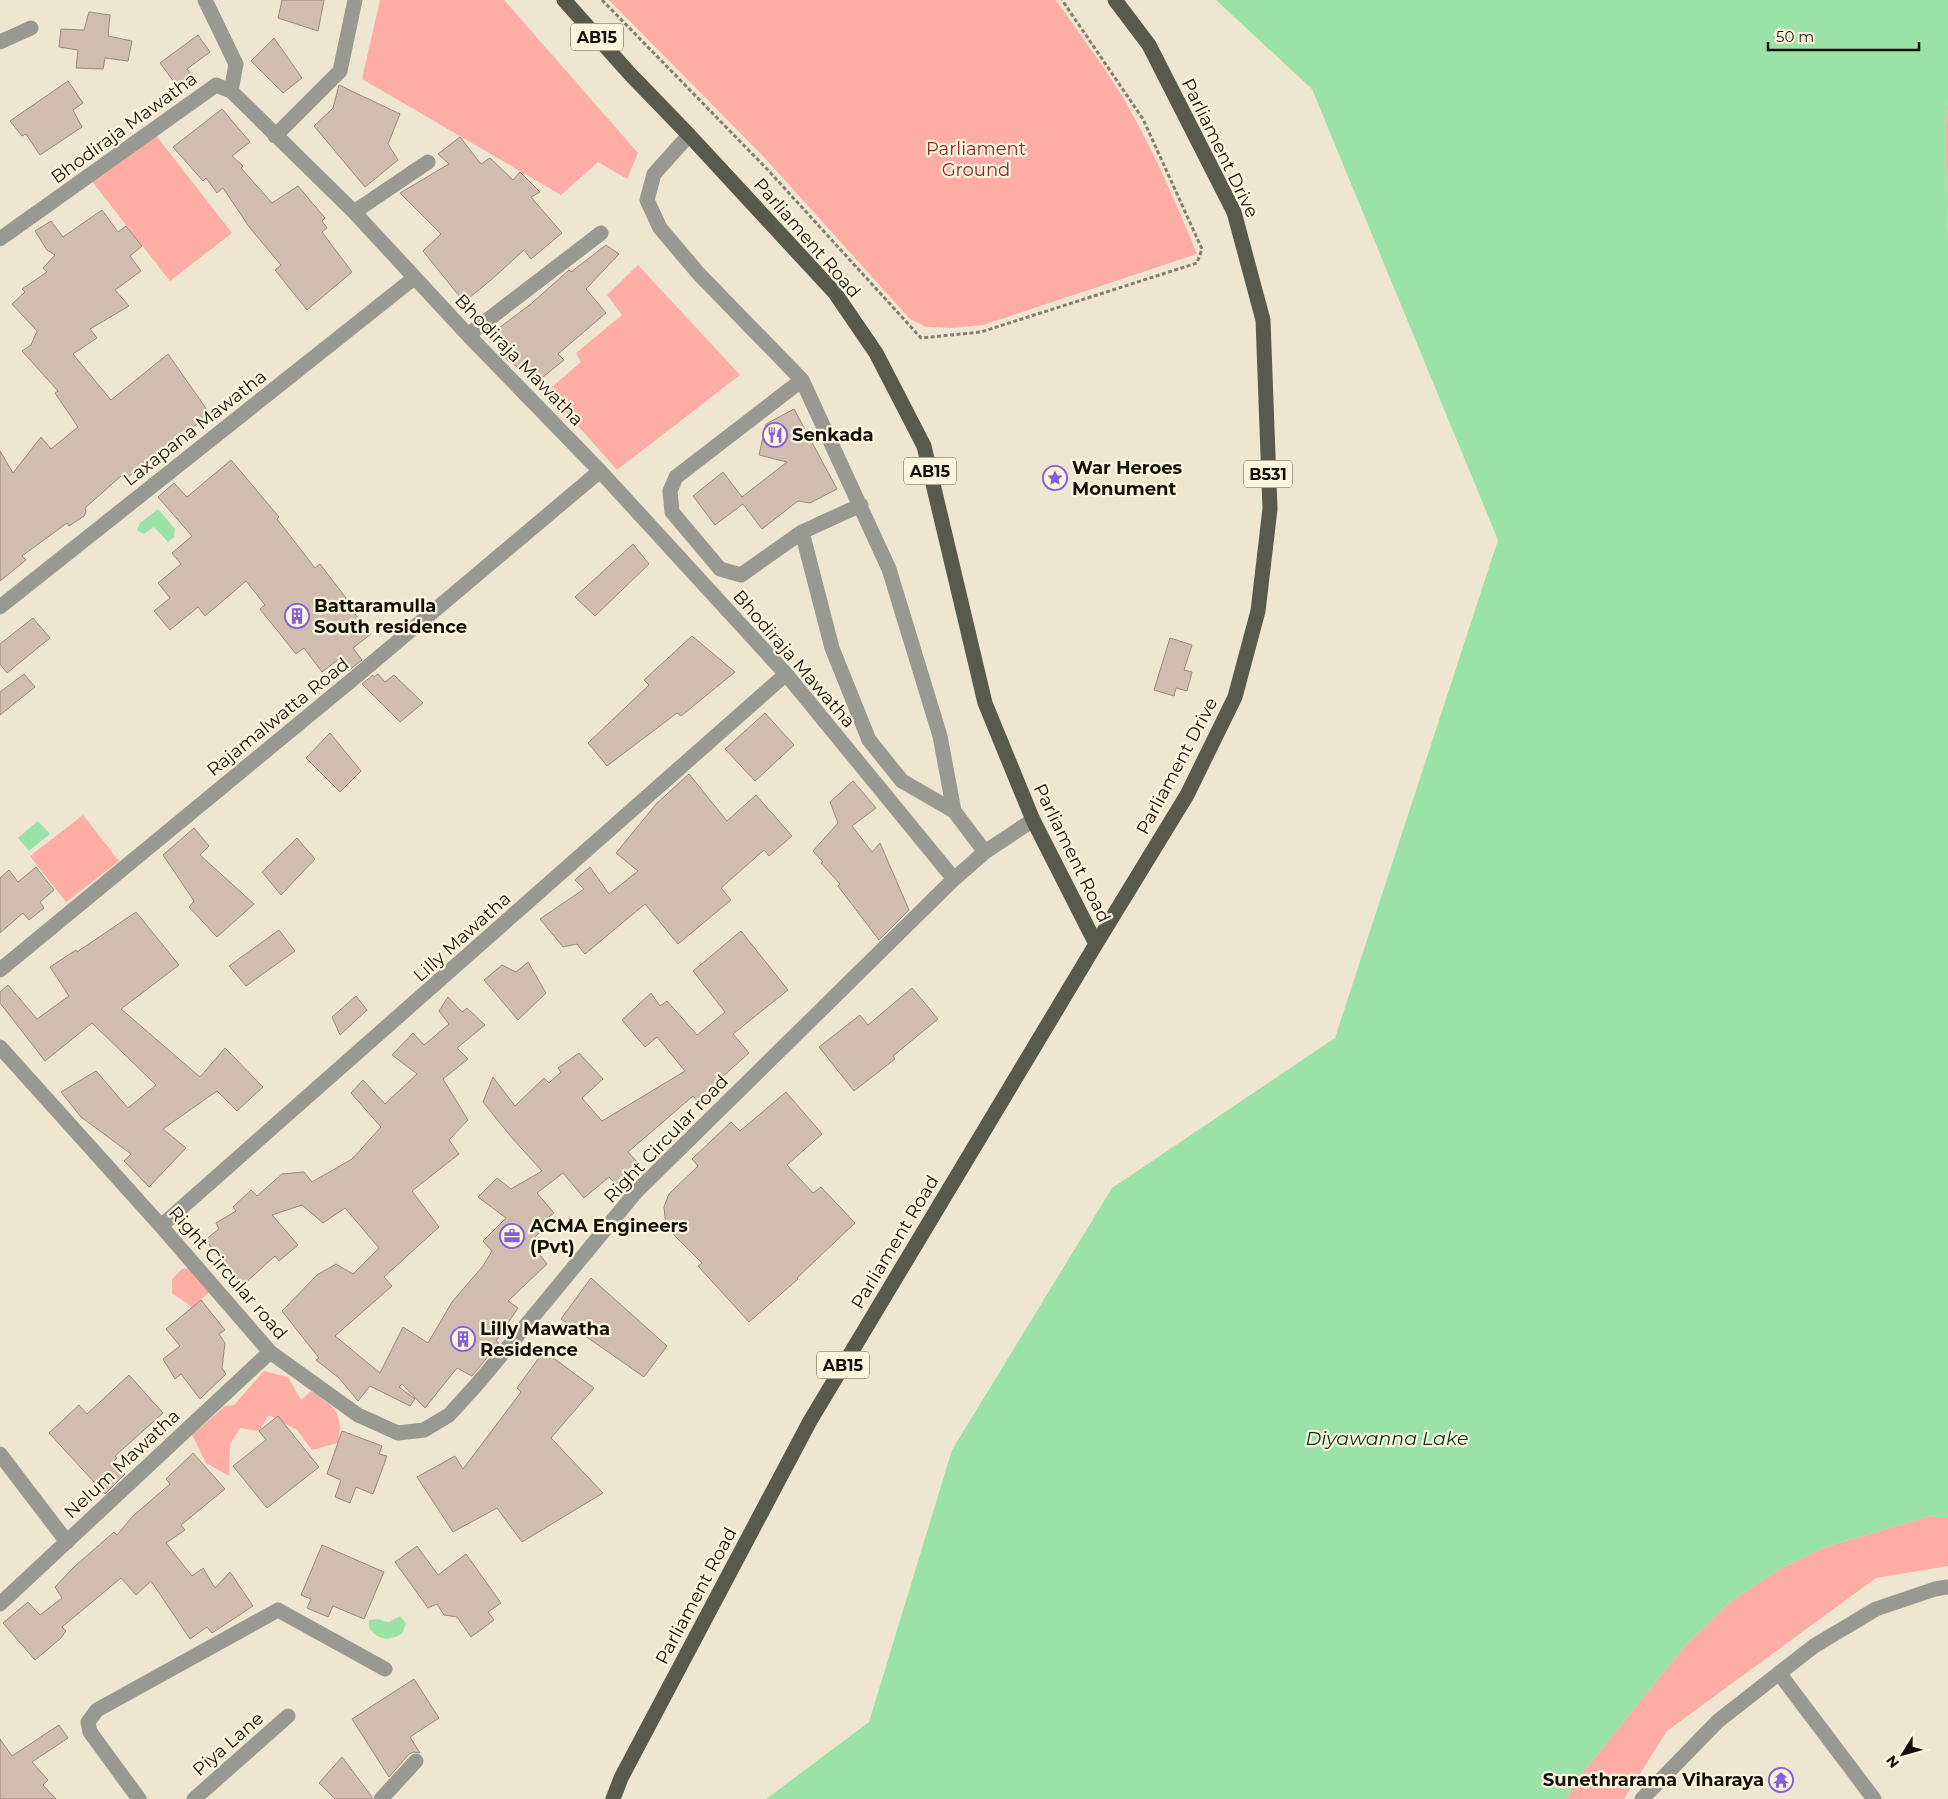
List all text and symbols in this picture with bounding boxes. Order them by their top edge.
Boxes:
scale bar [1768,20,1919,52]
road number: AB15 [571,24,623,51]
text: 50 m [1776,27,1814,46]
street label: Bhodiraja Mawatha [47,68,201,188]
street label: Parliament Drive [1177,75,1263,221]
park label: Parliament Ground [926,138,1026,181]
street label: Parliament Road [749,173,865,303]
street label: Bhodiraja Mawatha [450,289,588,431]
street label: Laxapana Mawatha [119,365,271,491]
restaurant icon: Senkada [762,422,788,448]
place label: Senkada [792,424,874,446]
place label: War Heroes Monument [1072,457,1183,500]
road number: AB15 [904,458,956,484]
road number: B531 [1244,460,1292,488]
place icon: War Heroes Monument [1042,465,1068,491]
street label: Bhodiraja Mawatha [728,586,860,732]
place label: Battaramulla South residence [314,595,467,638]
building icon: Battaramulla South residence [284,603,310,629]
street label: Rajamalwatta Road [203,653,353,781]
street label: Parliament Drive [1132,694,1222,838]
street label: Parliament Road [1029,780,1115,926]
street label: Lilly Mawatha [409,888,515,986]
street label: Right Circular road [599,1070,733,1208]
street label: Parliament Road [846,1171,944,1313]
street label: Right Circular road [164,1202,292,1344]
place label: ACMA Engineers (Pvt) [529,1215,688,1258]
office icon: ACMA Engineers (Pvt) [499,1223,525,1249]
place label: Lilly Mawatha Residence [480,1318,610,1361]
building icon: Lilly Mawatha Residence [450,1326,476,1352]
road number: AB15 [817,1352,869,1378]
street label: Nelum Mawatha [60,1405,184,1523]
water label: Diyawanna Lake [1306,1427,1468,1450]
street label: Parliament Road [651,1524,741,1668]
street label: Piya Lane [188,1707,268,1781]
north arrow [1878,1729,1928,1779]
text: N [1882,1752,1903,1772]
temple icon: Sunethrarama Viharaya [1768,1767,1794,1793]
place label: Sunethrarama Viharaya [1543,1769,1764,1791]

